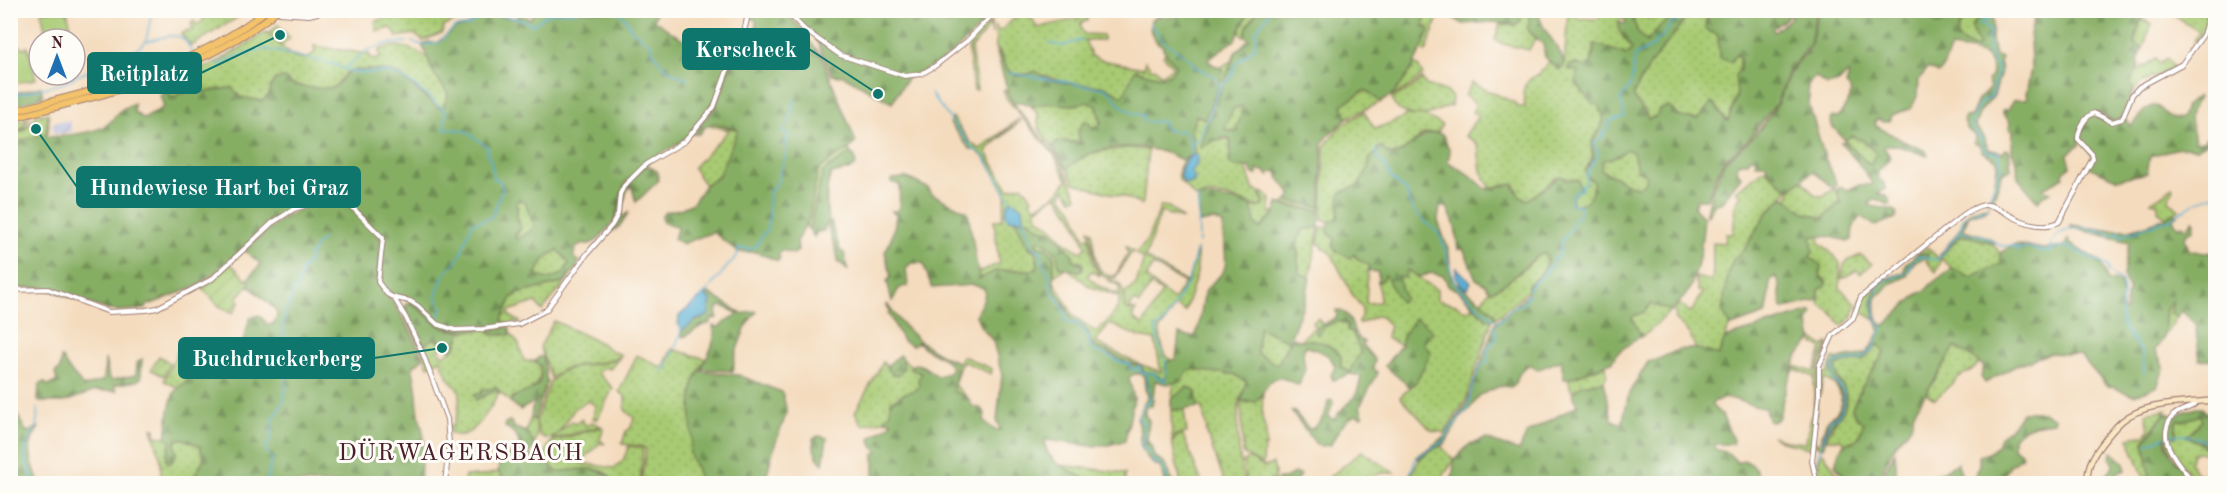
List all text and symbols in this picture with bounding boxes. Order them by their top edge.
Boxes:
north arrow [27,27,87,87]
callout: Kerscheck [683,29,809,69]
text: N [51,36,64,52]
text: Kerscheck [695,40,797,62]
callout: Reitplatz [88,53,201,93]
text: Reitplatz [99,64,189,86]
callout: Hundewiese Hart bei Graz [77,167,360,207]
text: Hundewiese Hart bei Graz [89,178,349,200]
callout: Buchdruckerberg [179,338,374,378]
text: Buchdruckerberg [192,349,362,371]
district label: DÜRWAGERSBACH [338,438,584,466]

